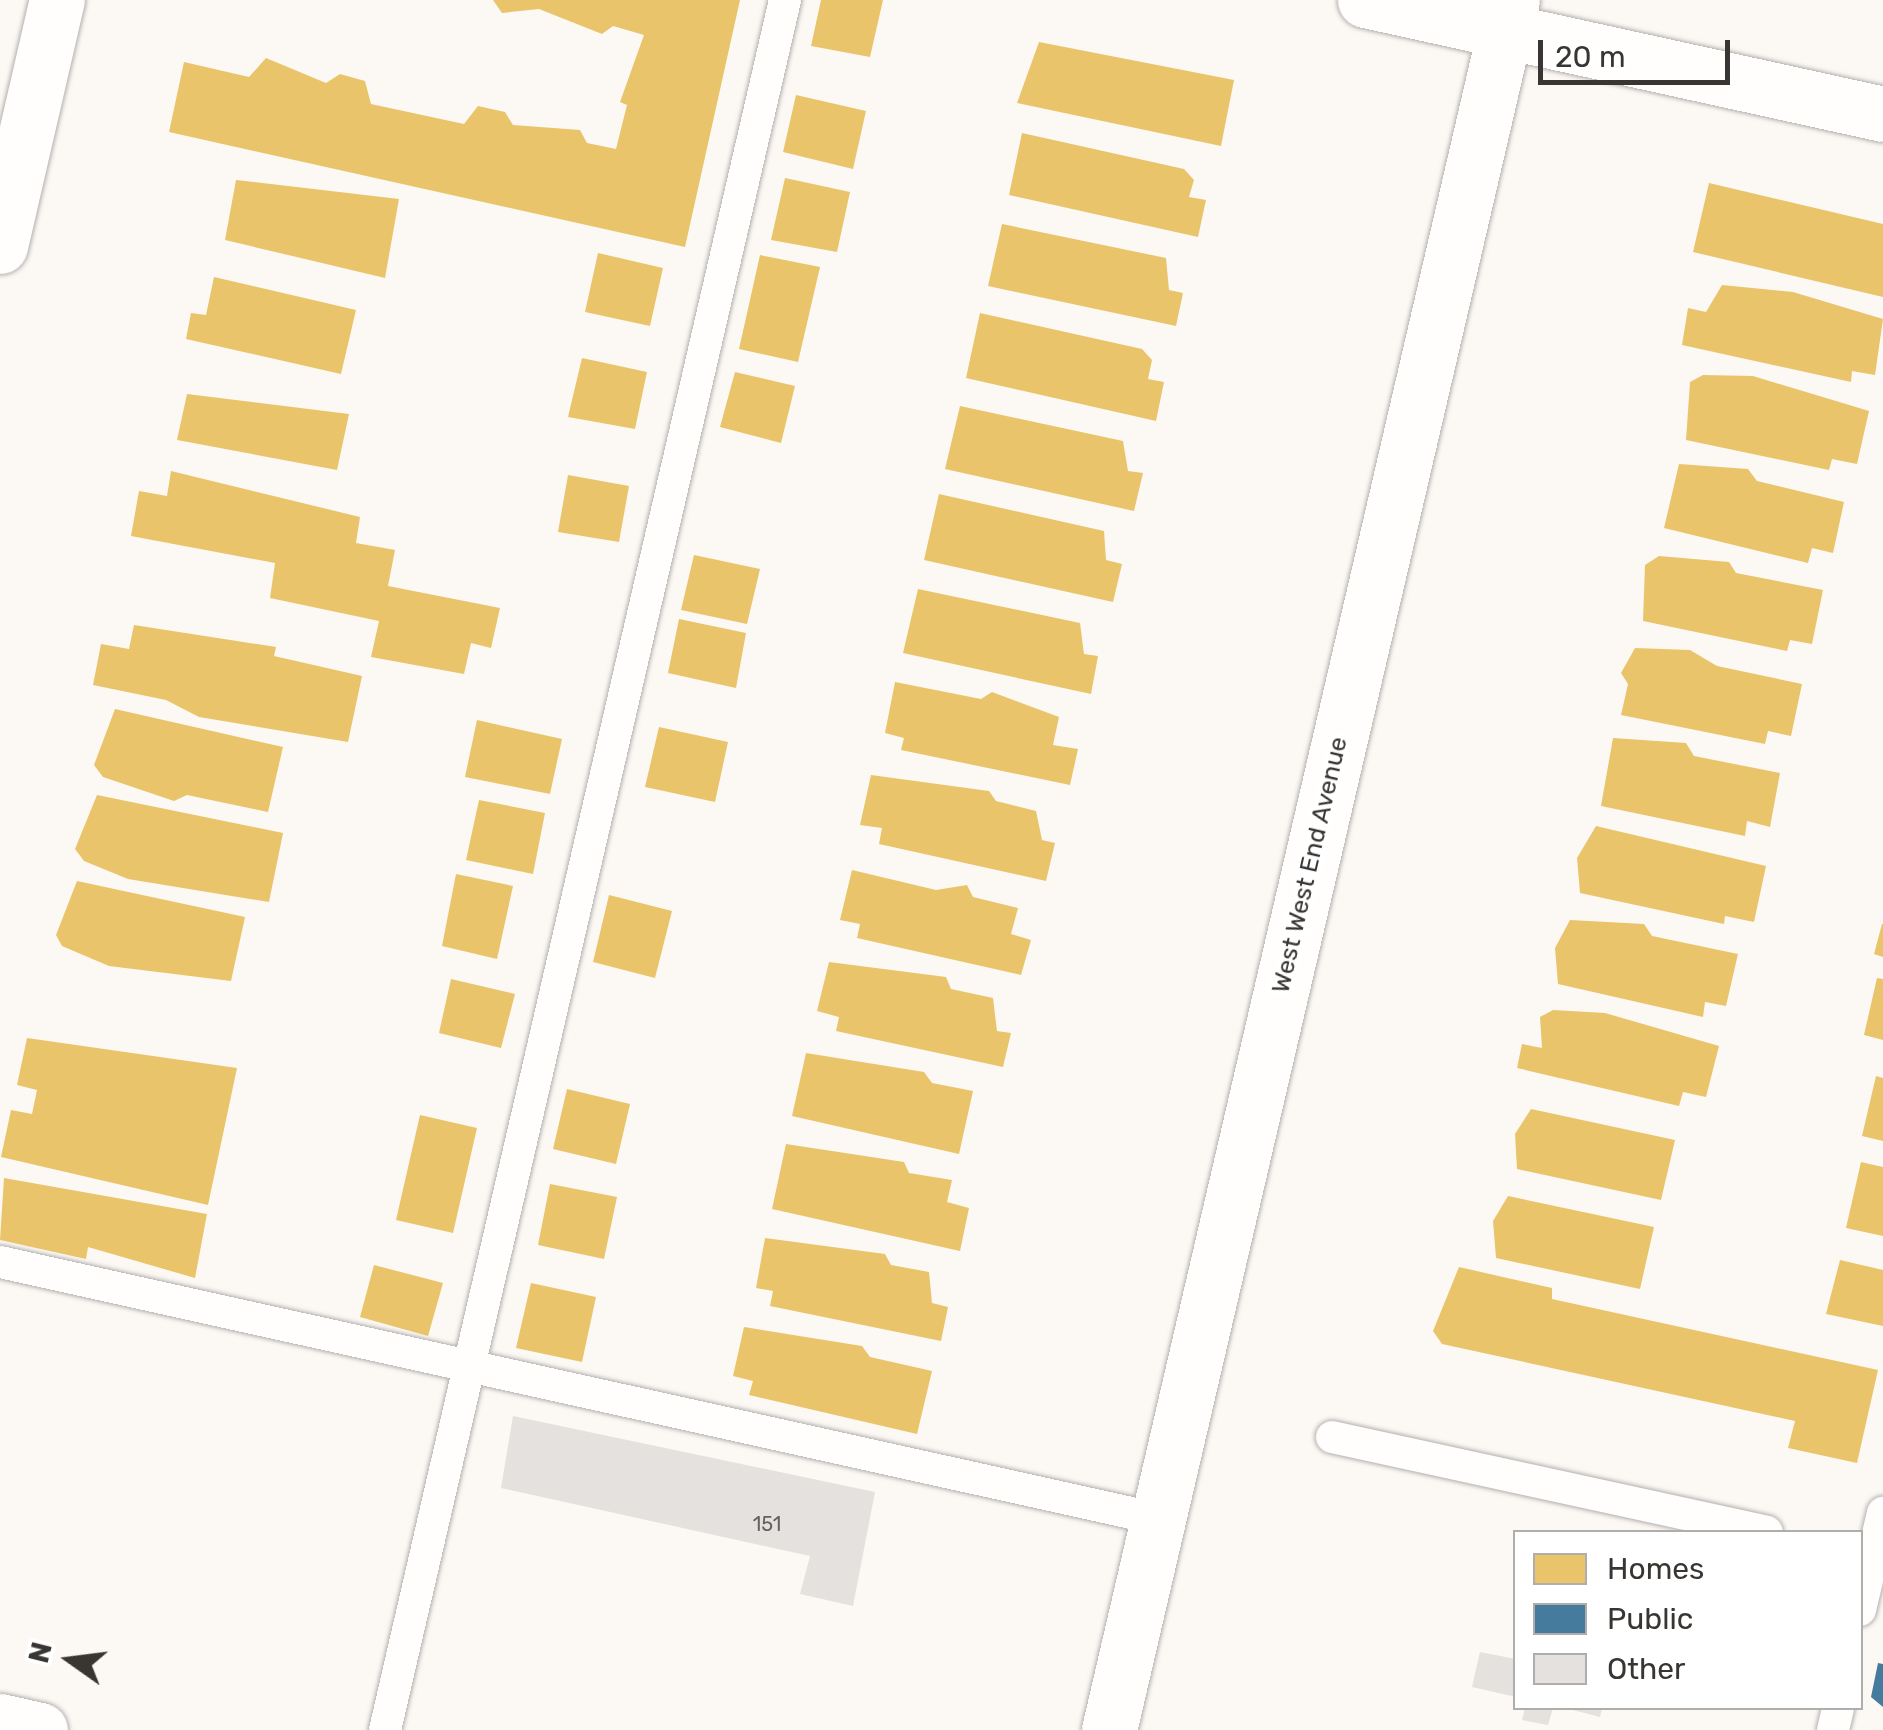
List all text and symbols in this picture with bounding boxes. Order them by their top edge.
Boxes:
scale bar [1543,20,1736,82]
text: 20 m [1555,39,1626,75]
street label: West West End Avenue [1266,733,1354,997]
house number: 151 [753,1512,781,1536]
legend [1513,1530,1863,1710]
text: Homes [1607,1551,1704,1587]
text: Public [1607,1601,1693,1637]
north arrow [20,1610,120,1710]
text: N [22,1639,59,1666]
text: Other [1607,1651,1686,1687]

